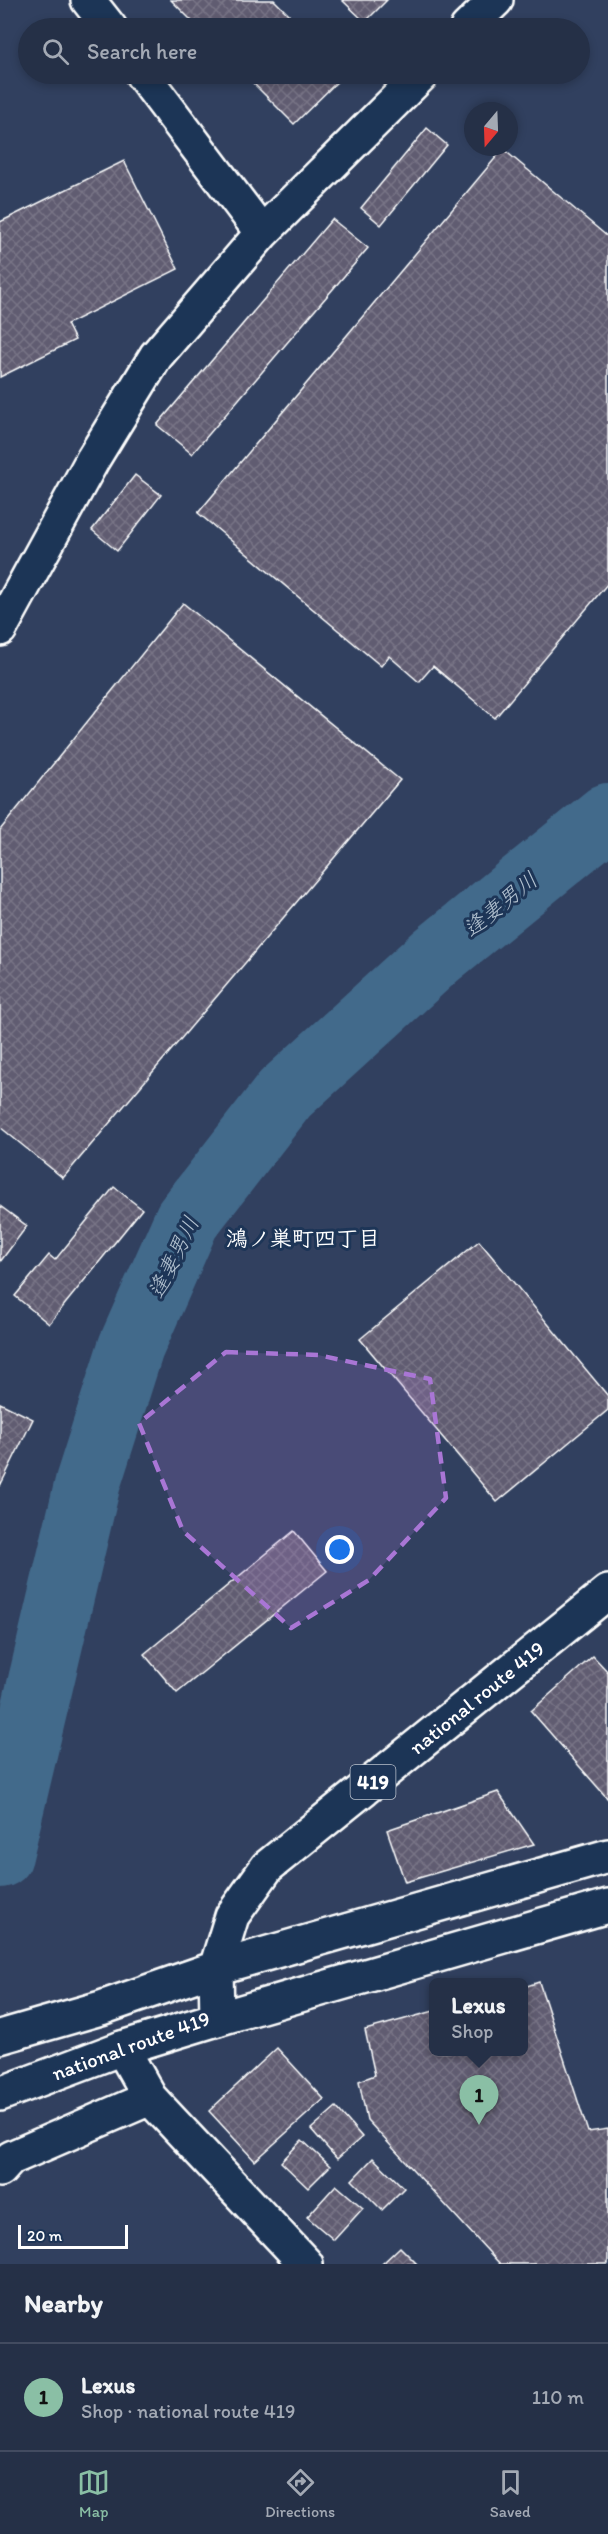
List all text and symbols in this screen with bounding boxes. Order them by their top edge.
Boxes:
search box [18,18,590,84]
icon: search [39,35,72,68]
text: Search here [87,38,197,65]
north arrow [464,102,518,156]
water label: 逢妻男川 [458,866,543,943]
water label: 逢妻男川 [142,1212,205,1303]
district label: 鴻ノ巣町四丁目 [226,1225,380,1252]
your location [325,1535,354,1564]
street label: national route 419 [404,1636,549,1760]
road number: 419 [350,1765,395,1799]
popup [429,1978,528,2056]
text: Lexus [451,1992,506,2019]
street label: national route 419 [48,2005,213,2086]
text: Shop [451,2019,493,2043]
pin: 1 [460,2076,498,2125]
scale bar [18,2222,128,2250]
text: 20 m [27,2226,62,2245]
text: Nearby [24,2287,103,2319]
text: Lexus [81,2372,135,2399]
text: 1 [39,2385,48,2409]
text: 110 m [532,2385,584,2409]
text: Shop · national route 419 [81,2399,295,2423]
tab: Map [77,2466,110,2521]
tab: Directions [265,2466,335,2521]
tab: Saved [490,2466,531,2521]

